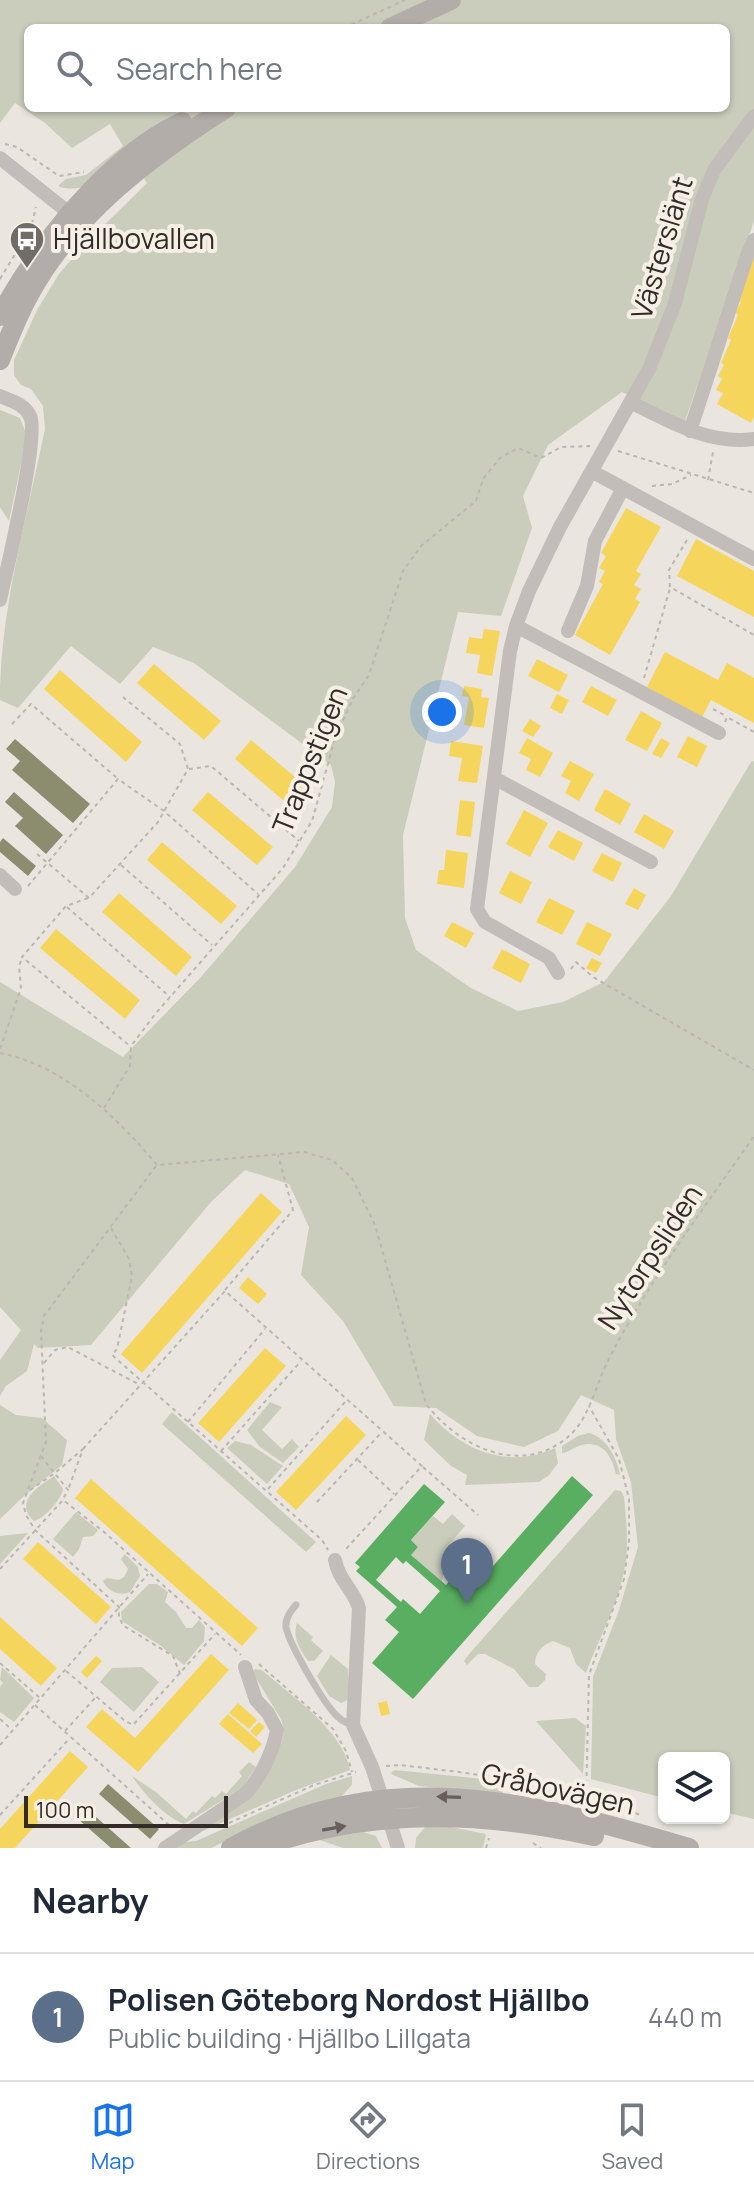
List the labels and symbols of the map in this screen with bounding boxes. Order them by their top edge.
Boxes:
street label: Västerslänt [621,172,701,324]
place label: Hjällbovallen [53,219,215,257]
bus stop icon: Hjällbovallen [8,220,46,270]
street label: Trappstigen [262,681,356,839]
your location [422,692,462,732]
street label: Nytorpsliden [588,1177,710,1336]
pin: 1 [441,1538,493,1604]
street label: Gråbovägen [478,1753,638,1823]
one-way arrow [436,1790,461,1803]
scale bar [24,1792,228,1828]
one-way arrow [322,1821,347,1833]

